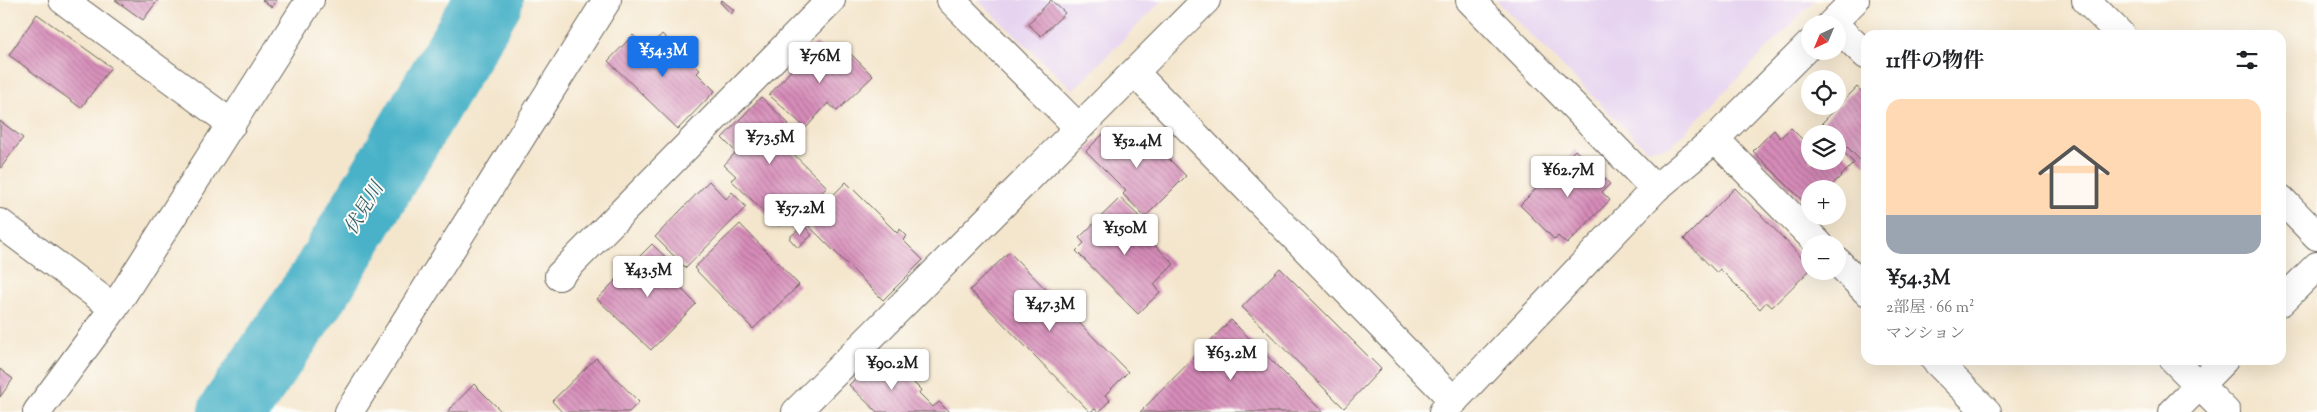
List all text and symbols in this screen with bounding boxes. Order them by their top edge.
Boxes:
north arrow [1801,15,1846,60]
map controls [1801,15,1846,280]
pin: ¥54.3M [622,36,704,78]
text: ¥54.3M [638,40,688,63]
pin: ¥76M [790,42,850,84]
text: ¥76M [800,46,840,69]
icon: filters [2233,46,2261,74]
text: 11件の物件 [1886,47,1984,77]
button: locate [1801,70,1846,115]
pin: ¥73.5M [729,122,811,165]
button: layers [1801,125,1846,170]
pin: ¥52.4M [1096,126,1178,169]
text: ¥73.5M [746,127,795,150]
text: ¥52.4M [1112,131,1162,154]
icon: home [2029,132,2119,222]
pin: ¥62.7M [1527,156,1609,198]
text: ¥62.7M [1542,160,1594,183]
water label: 伏見川 [339,176,392,240]
button: + [1801,180,1846,225]
pin: ¥57.2M [759,194,841,236]
text: ¥57.2M [775,198,825,221]
pin: ¥150M [1090,214,1160,256]
text: ¥150M [1103,218,1147,241]
button: − [1801,235,1846,280]
pin: ¥43.5M [607,256,689,298]
text: ¥43.5M [624,260,672,283]
text: ¥54.3M [1886,264,1950,294]
pin: ¥47.3M [1009,290,1091,332]
text: ¥47.3M [1025,294,1075,317]
text: 2部屋 · 66 m² [1886,297,1974,320]
text: マンション [1886,323,1965,346]
pin: ¥63.2M [1190,338,1272,381]
text: ¥63.2M [1205,343,1257,366]
pin: ¥90.2M [851,348,933,391]
text: ¥90.2M [866,353,918,376]

